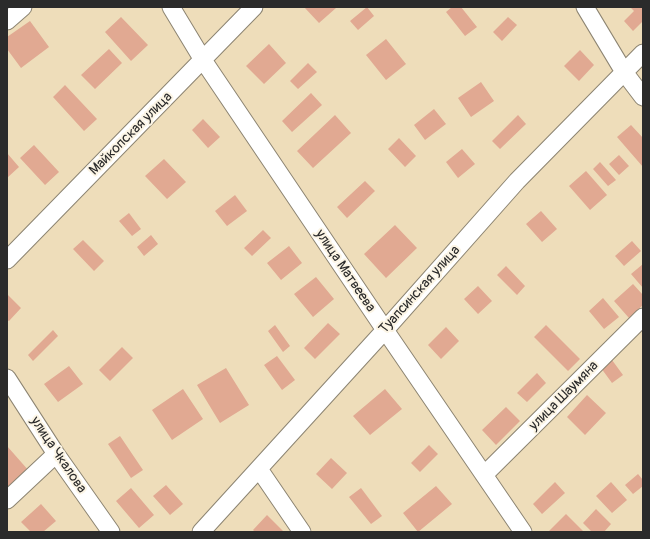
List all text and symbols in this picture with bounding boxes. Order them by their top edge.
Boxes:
street label: Майкопская улица [86,89,176,179]
street label: улица Матвеева [311,227,379,315]
street label: Туапсинская улица [376,242,464,338]
street label: улица Шаумяна [526,358,602,434]
street label: улица Чкалова [26,414,90,496]

